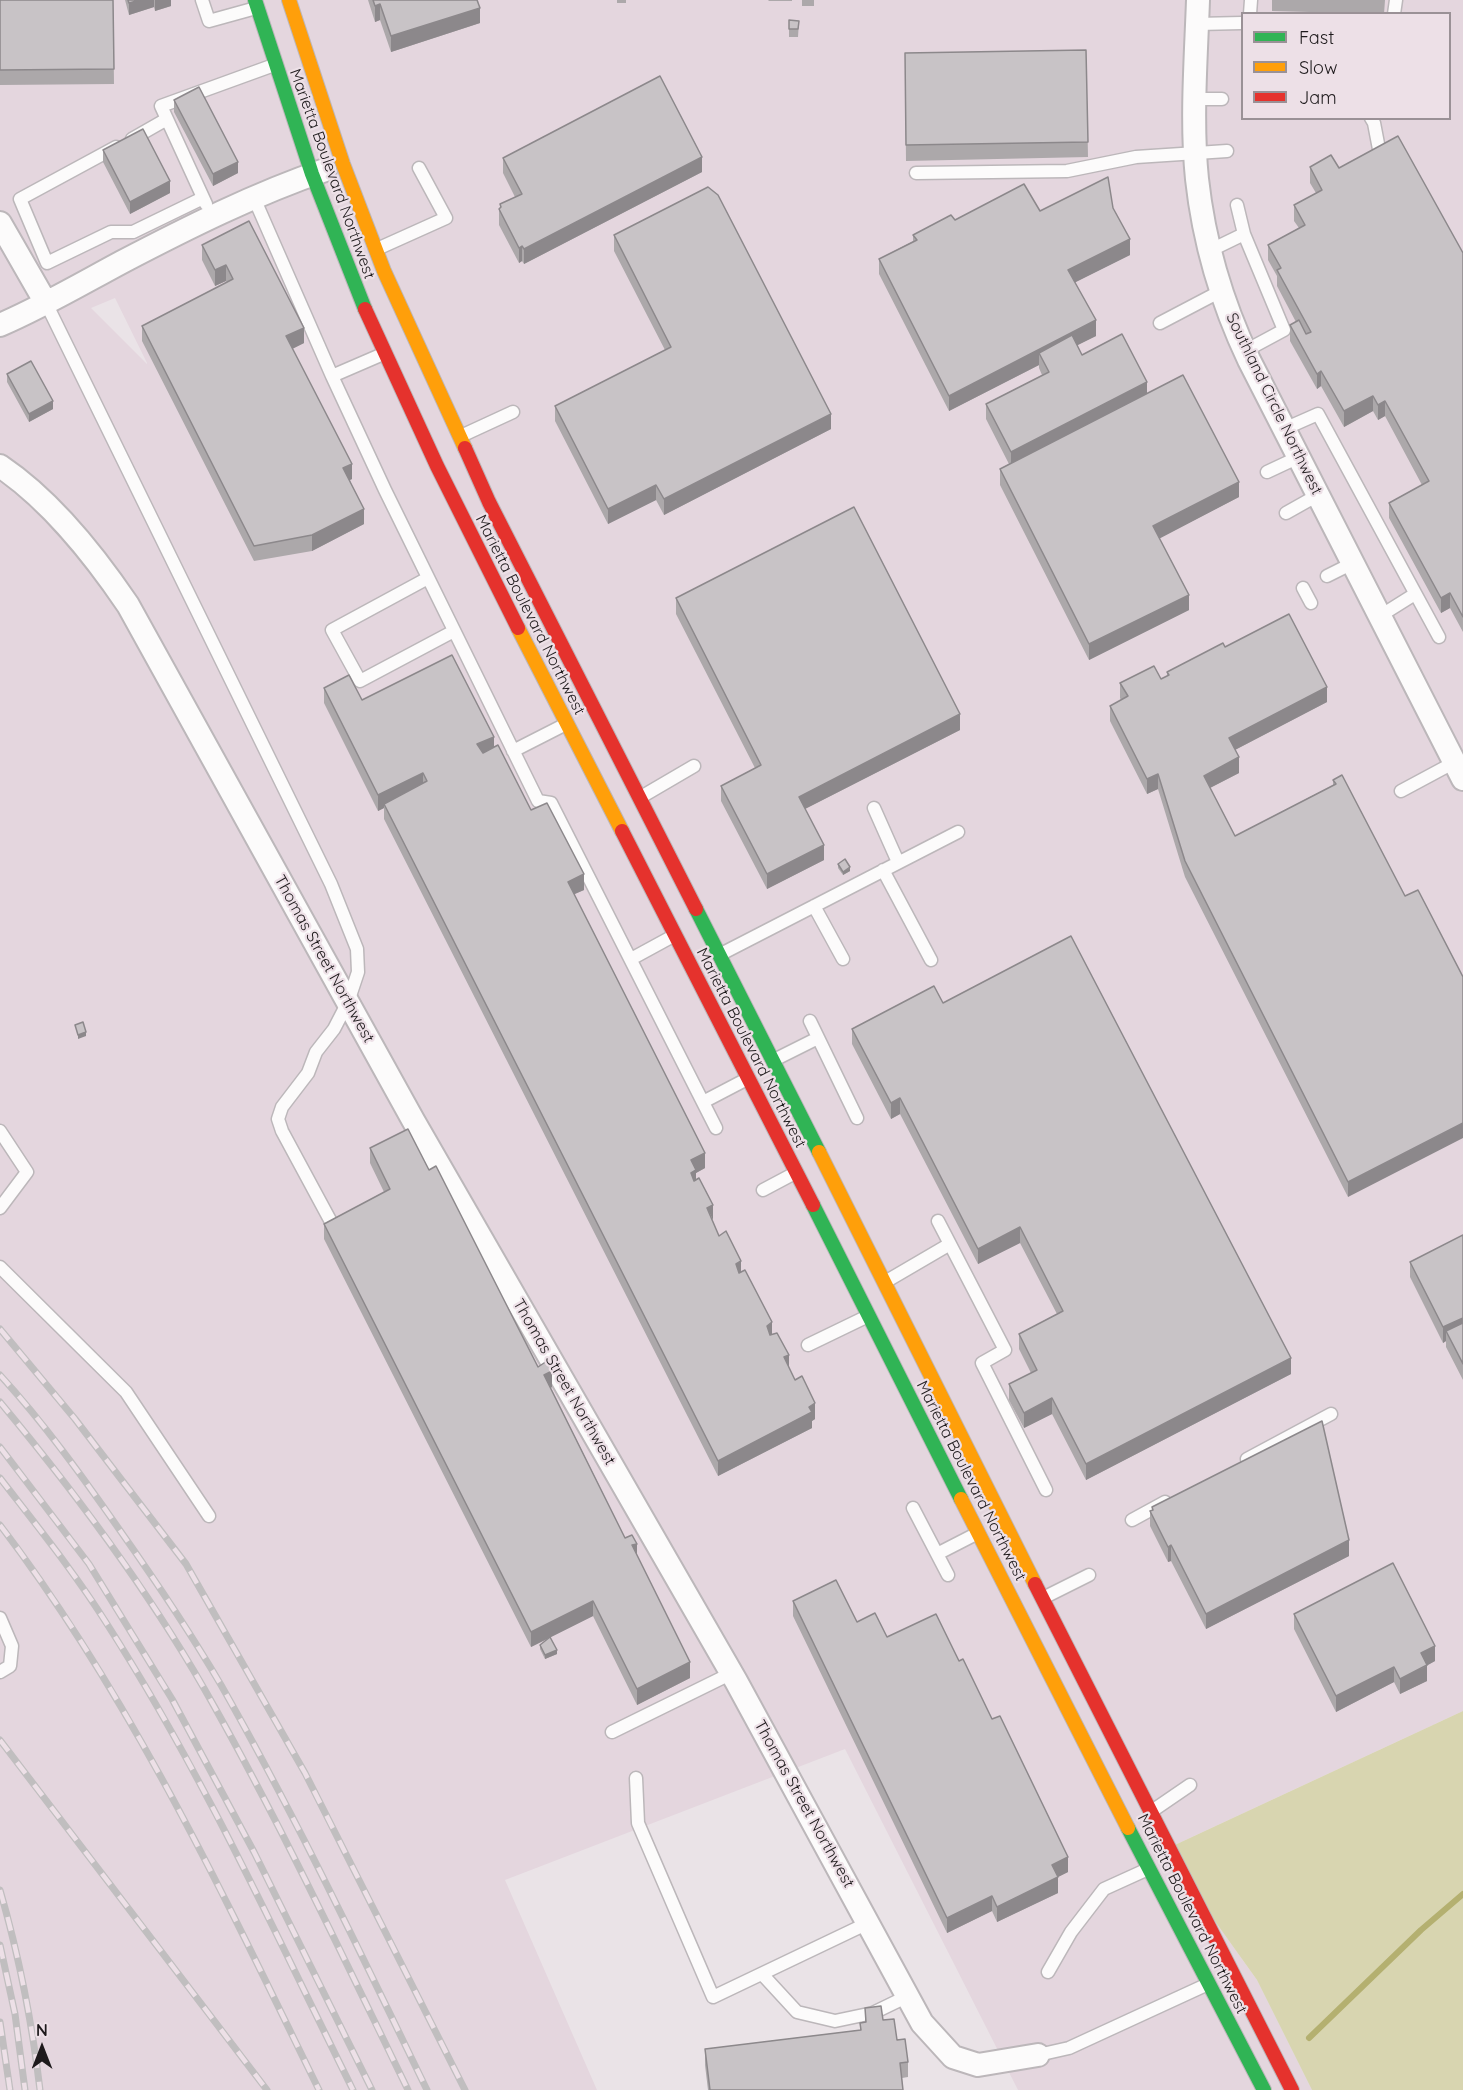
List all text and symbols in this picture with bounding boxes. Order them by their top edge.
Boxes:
legend [1241,12,1451,120]
text: Fast [1299,26,1334,49]
text: Slow [1299,56,1337,79]
street label: Marietta Boulevard Northwest [285,66,379,282]
text: Jam [1299,86,1337,109]
street label: Southland Circle Northwest [1222,310,1326,498]
street label: Marietta Boulevard Northwest [471,512,589,718]
street label: Thomas Street Northwest [270,872,378,1046]
street label: Marietta Boulevard Northwest [692,945,810,1151]
street label: Thomas Street Northwest [509,1296,619,1468]
street label: Marietta Boulevard Northwest [912,1378,1030,1584]
street label: Thomas Street Northwest [750,1717,858,1891]
street label: Marietta Boulevard Northwest [1133,1811,1251,2017]
north arrow [12,2018,72,2078]
text: N [36,2020,48,2040]

